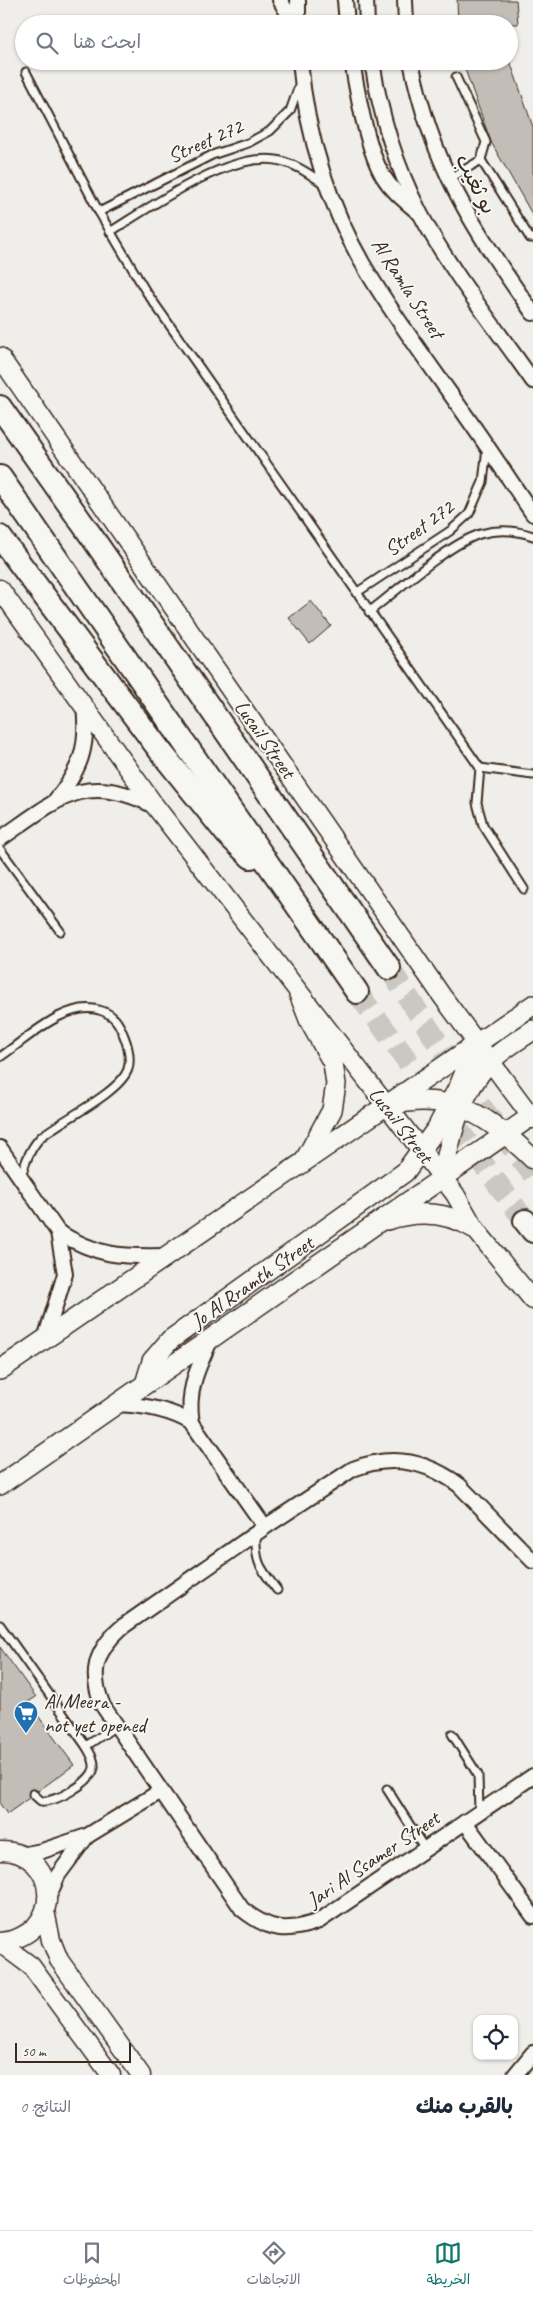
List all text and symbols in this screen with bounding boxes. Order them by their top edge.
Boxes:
search box [15,15,518,70]
icon: search [33,29,61,57]
text: ابحث هنا [73,30,141,54]
street label: Street 272 [164,112,248,169]
street label: بو ثغيب [450,150,502,218]
street label: Al Ramla Street [366,233,452,346]
street label: Street 272 [379,493,460,562]
street label: Lusail Street [229,695,302,785]
street label: Lusail Street [363,1082,440,1170]
street label: Jo Al Rramth Street [185,1229,320,1334]
place label: Al Meera - not yet opened [44,1688,149,1738]
supermarket icon: Al Meera - not yet opened [13,1700,39,1734]
street label: Jari Al Ssamer Street [301,1804,446,1913]
map controls [473,2015,518,2060]
button: locate [473,2015,518,2060]
scale bar [15,2040,131,2063]
text: 50 m [22,2043,46,2060]
text: بالقرب منك [416,2093,513,2119]
text: النتائج: 0 [20,2097,71,2117]
tab: المحفوظات [63,2239,121,2292]
tab: الاتجاهات [246,2239,301,2292]
tab: الخريطة [426,2239,470,2292]

